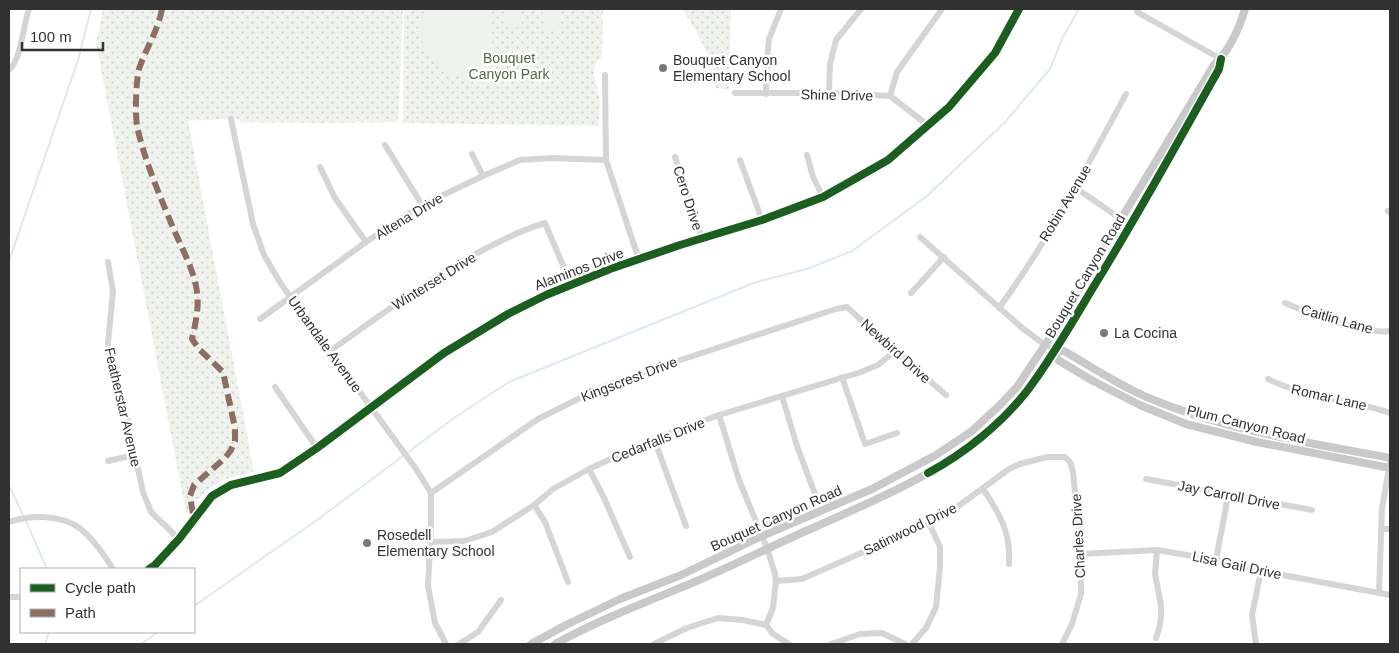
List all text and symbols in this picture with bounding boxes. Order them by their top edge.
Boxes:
scale bar [22,20,104,52]
text: 100 m [30,28,72,45]
park label: Bouquet Canyon Park [469,50,550,82]
place label: Bouquet Canyon Elementary School [673,52,791,84]
marker: Bouquet Canyon Elementary School [657,62,669,74]
street label: Shine Drive [801,86,874,104]
street label: Robin Avenue [1036,161,1094,244]
street label: Cero Drive [670,164,706,232]
street label: Altena Drive [372,189,446,242]
street label: Bouquet Canyon Road [1042,211,1128,341]
street label: Alaminos Drive [532,245,626,293]
street label: Winterset Drive [389,249,479,313]
street label: Urbandale Avenue [285,293,365,395]
street label: Caitlin Lane [1299,301,1375,337]
street label: Newbird Drive [858,316,934,386]
place label: La Cocina [1114,325,1177,341]
marker: La Cocina [1098,327,1110,339]
street label: Featherstar Avenue [101,346,145,468]
street label: Kingscrest Drive [579,353,680,405]
street label: Romar Lane [1290,381,1369,414]
street label: Plum Canyon Road [1185,402,1307,446]
street label: Cedarfalls Drive [609,414,707,466]
street label: Jay Carroll Drive [1177,477,1282,513]
street label: Bouquet Canyon Road [708,482,844,554]
street label: Charles Drive [1068,493,1088,579]
street label: Satinwood Drive [861,499,960,559]
place label: Rosedell Elementary School [377,527,495,559]
marker: Rosedell Elementary School [361,537,373,549]
street label: Lisa Gail Drive [1191,548,1283,582]
legend [20,568,195,633]
text: Cycle path [65,579,136,596]
text: Path [65,604,96,621]

